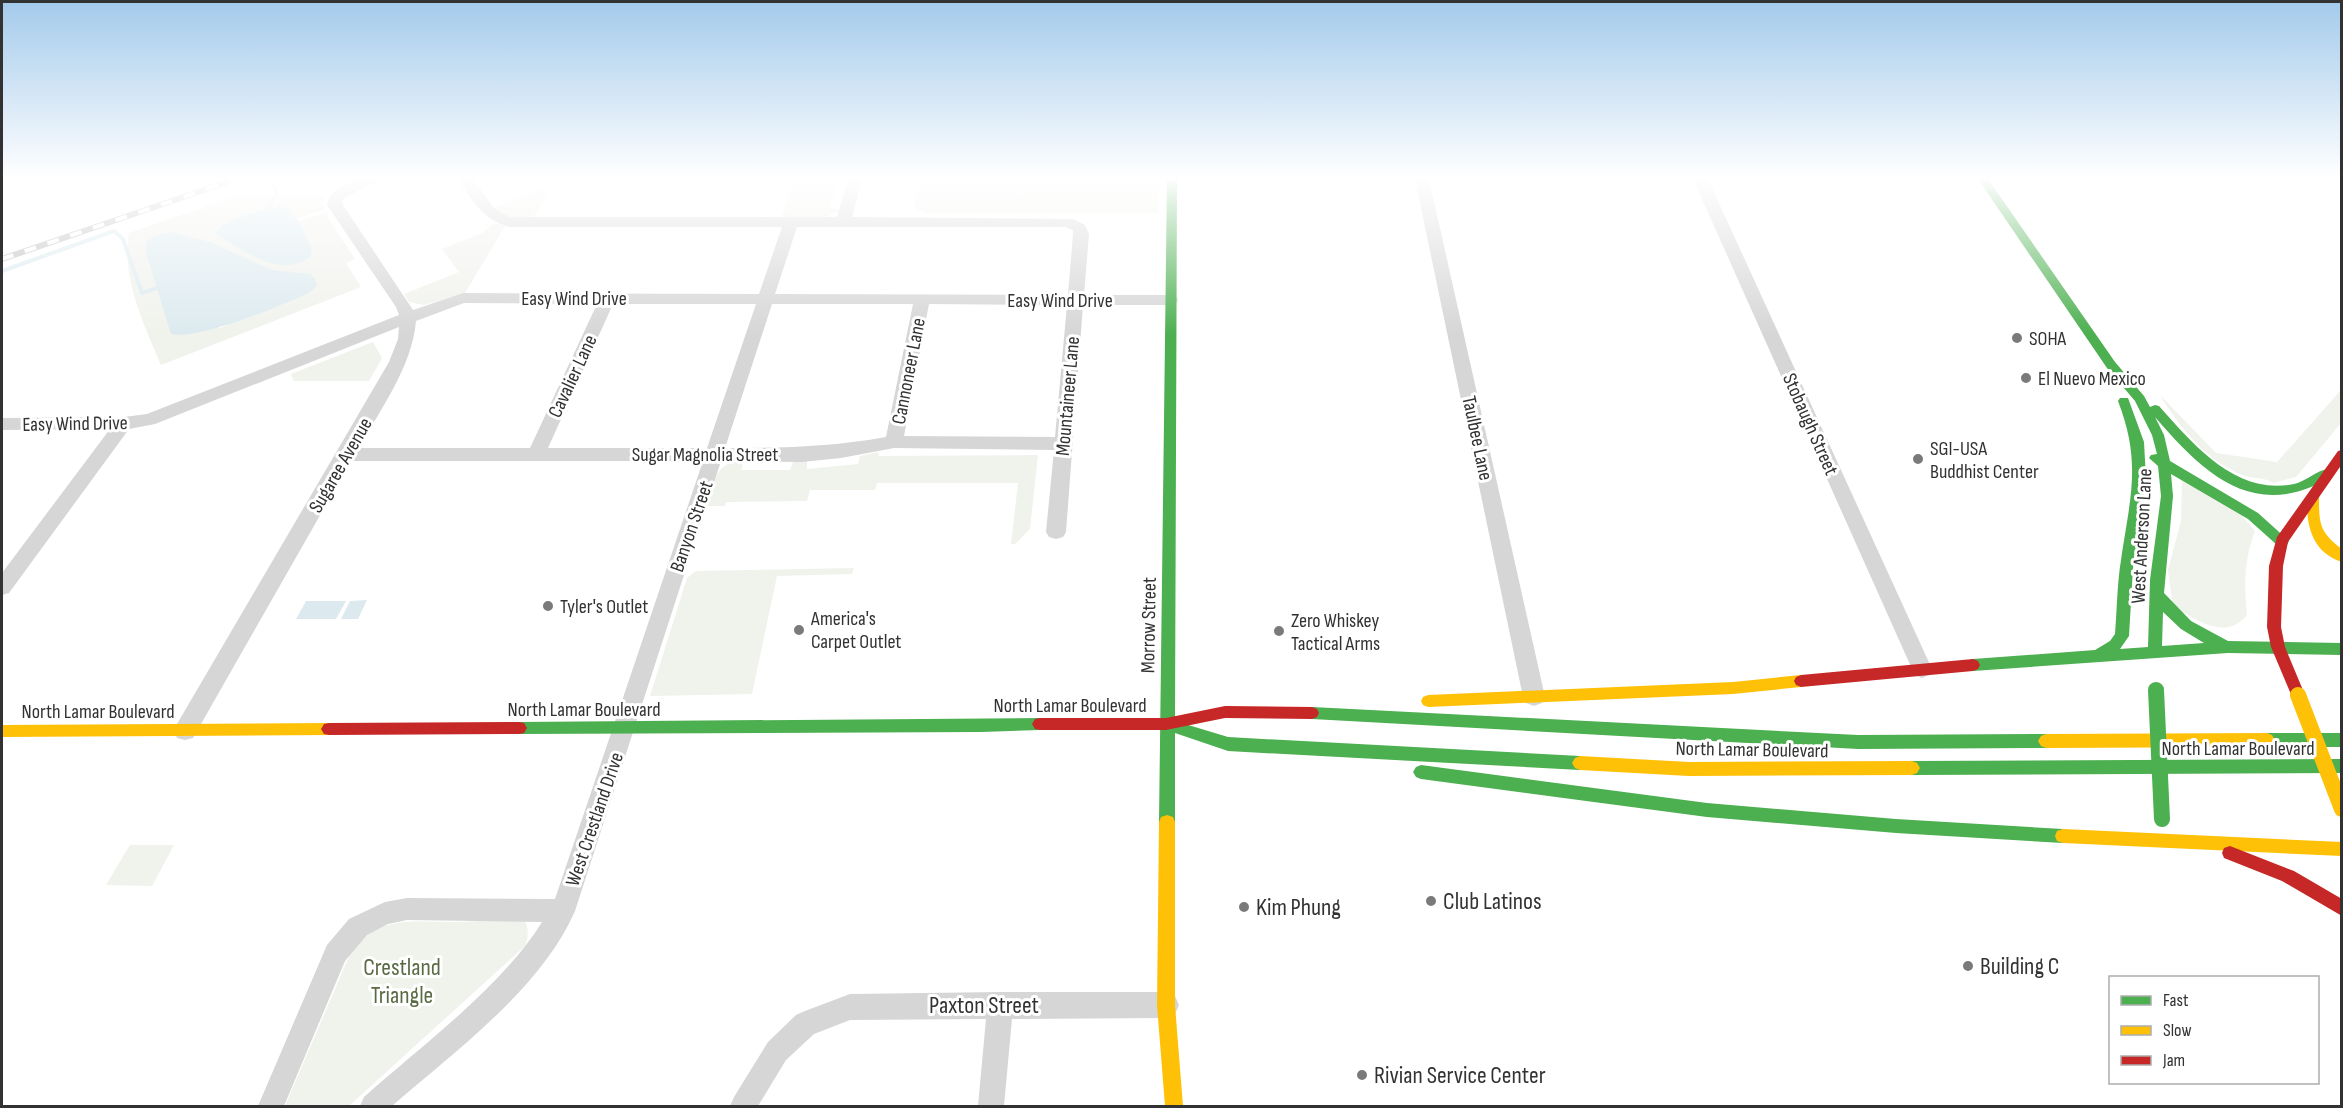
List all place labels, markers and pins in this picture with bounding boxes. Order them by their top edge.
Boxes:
place label: SOHA [2029,327,2067,351]
marker: SOHA [2010,331,2024,345]
place label: El Nuevo Mexico [2038,367,2146,391]
marker: El Nuevo Mexico [2019,371,2033,385]
place label: SGI-USA Buddhist Center [1930,437,2039,484]
marker: SGI-USA Buddhist Center [1911,452,1925,466]
place label: Tyler's Outlet [560,595,648,619]
marker: Tyler's Outlet [541,599,555,613]
place label: America's Carpet Outlet [810,607,901,654]
place label: Zero Whiskey Tactical Arms [1291,609,1380,656]
marker: America's Carpet Outlet [792,623,806,637]
marker: Zero Whiskey Tactical Arms [1272,624,1286,638]
place label: Club Latinos [1443,887,1542,916]
place label: Kim Phung [1256,893,1341,922]
marker: Club Latinos [1424,894,1438,908]
marker: Kim Phung [1237,900,1251,914]
place label: Building C [1980,952,2059,981]
marker: Building C [1961,959,1975,973]
place label: Rivian Service Center [1374,1061,1546,1090]
marker: Rivian Service Center [1355,1068,1369,1082]

